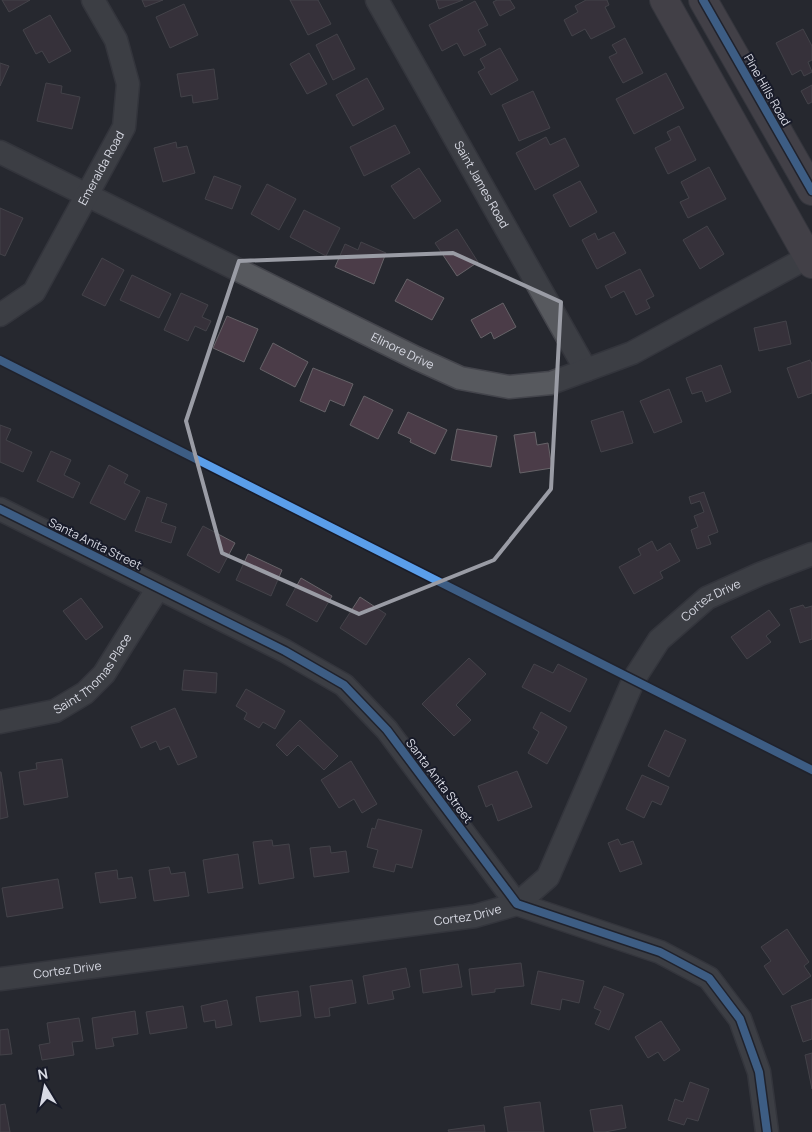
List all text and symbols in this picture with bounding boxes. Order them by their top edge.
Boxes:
street label: Pine Hills Road [740,51,795,129]
street label: Emeralda Road [74,128,128,208]
street label: Saint James Road [450,138,513,231]
street label: Elinore Drive [368,328,437,373]
street label: Santa Anita Street [46,514,145,574]
street label: Cortez Drive [677,575,743,625]
street label: Saint Thomas Place [50,630,135,718]
street label: Santa Anita Street [402,735,477,827]
street label: Cortez Drive [433,900,503,929]
street label: Cortez Drive [32,957,102,982]
north arrow [20,1062,70,1112]
text: N [36,1063,49,1084]

